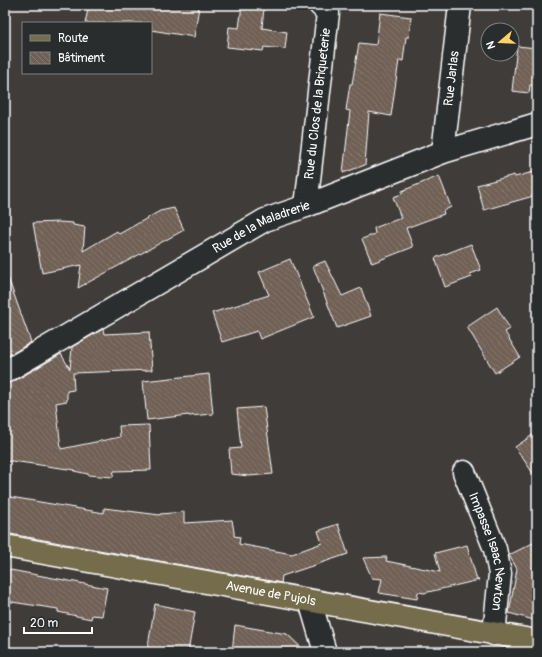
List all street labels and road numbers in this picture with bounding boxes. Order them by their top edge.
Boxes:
street label: Rue du Clos de la Briqueterie [301,27,334,180]
street label: Rue Jarlas [440,50,463,107]
street label: Rue de la Maladrerie [210,197,313,257]
street label: Impasse Isaac Newton [465,490,508,611]
street label: Avenue de Pujols [224,578,317,609]

